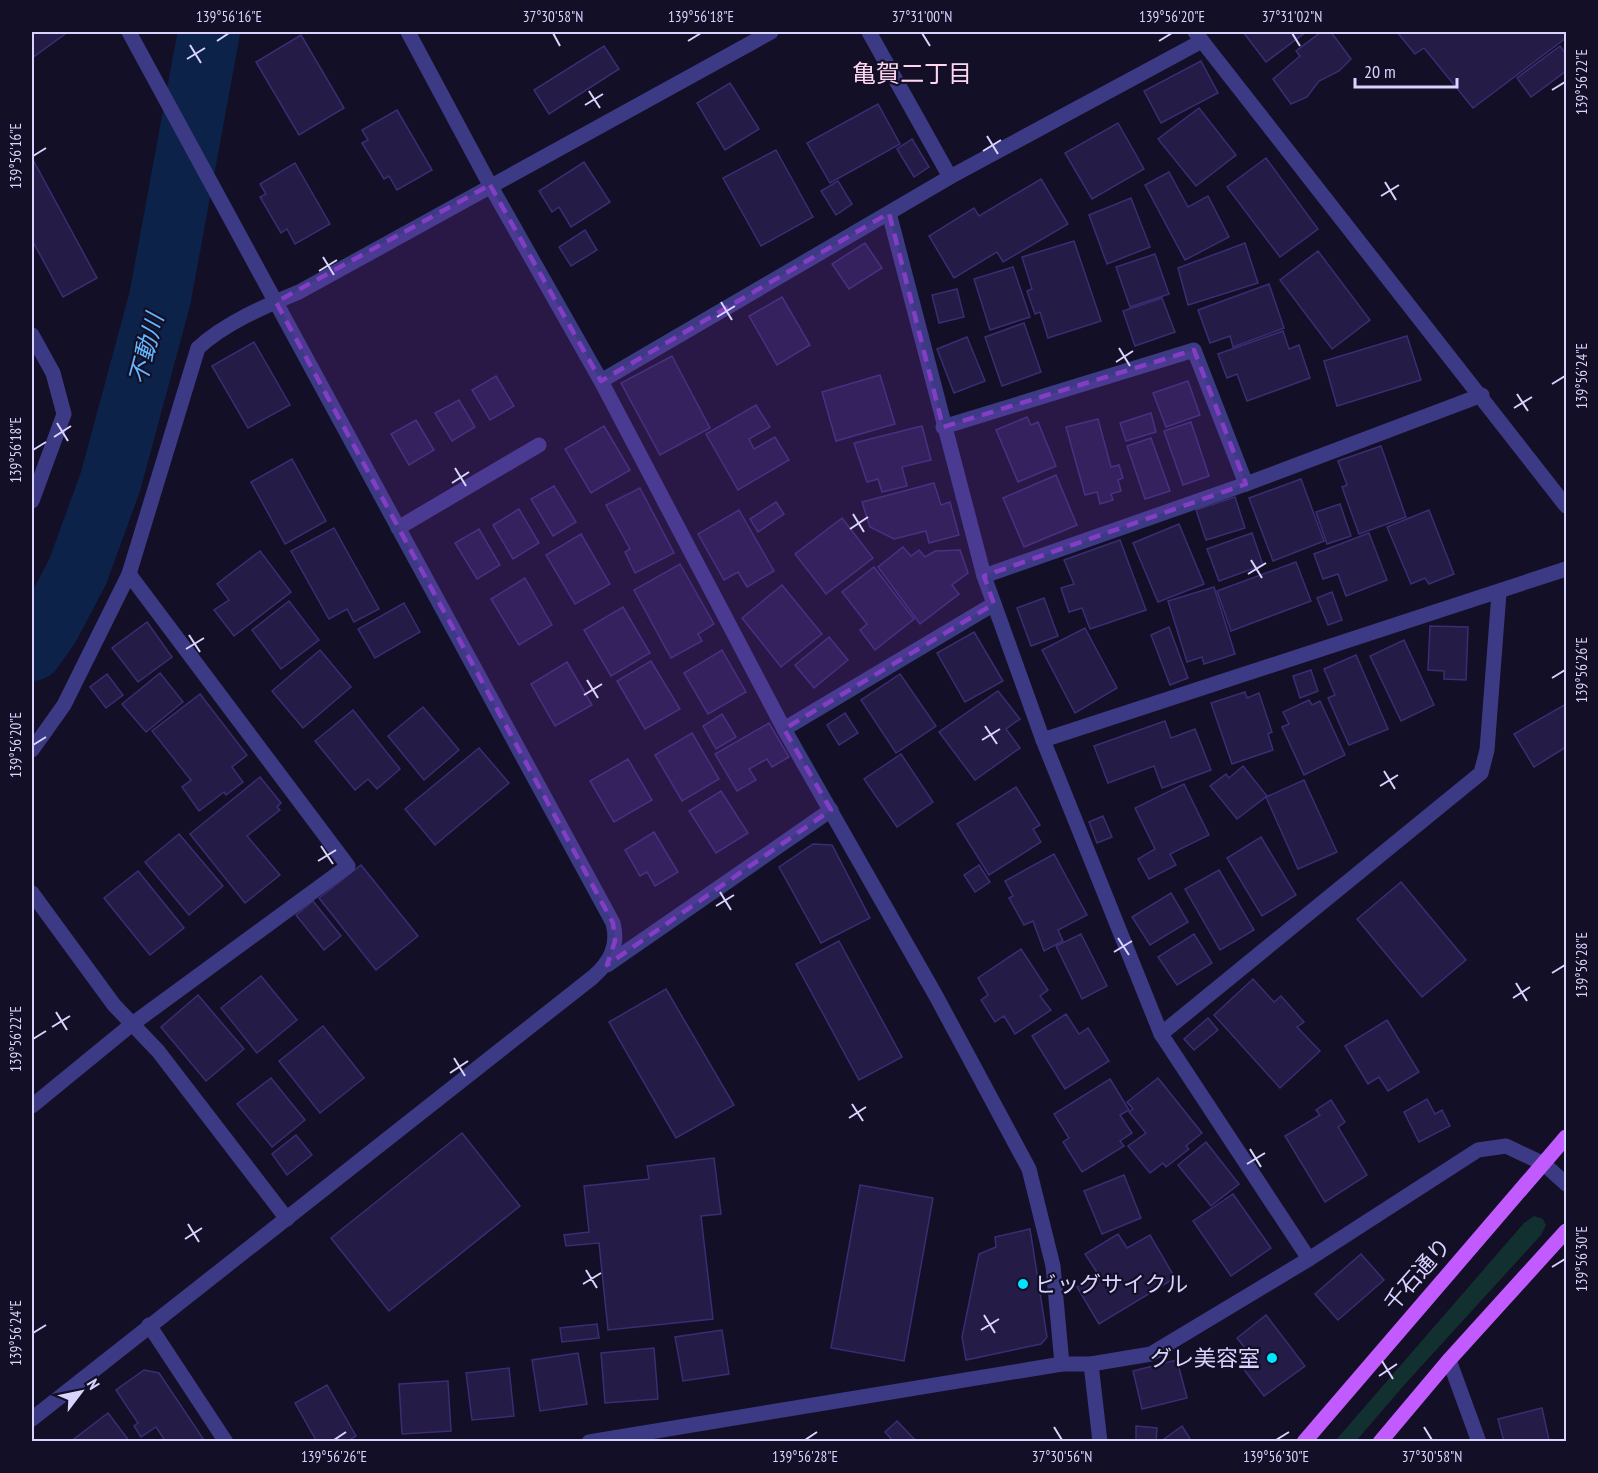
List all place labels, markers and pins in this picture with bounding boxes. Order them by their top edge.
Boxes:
place label: ビッグサイクル [1035,1270,1188,1298]
marker: ビッグサイクル [1016,1277,1030,1291]
place label: グレ美容室 [1150,1344,1260,1372]
marker: グレ美容室 [1265,1351,1279,1365]

